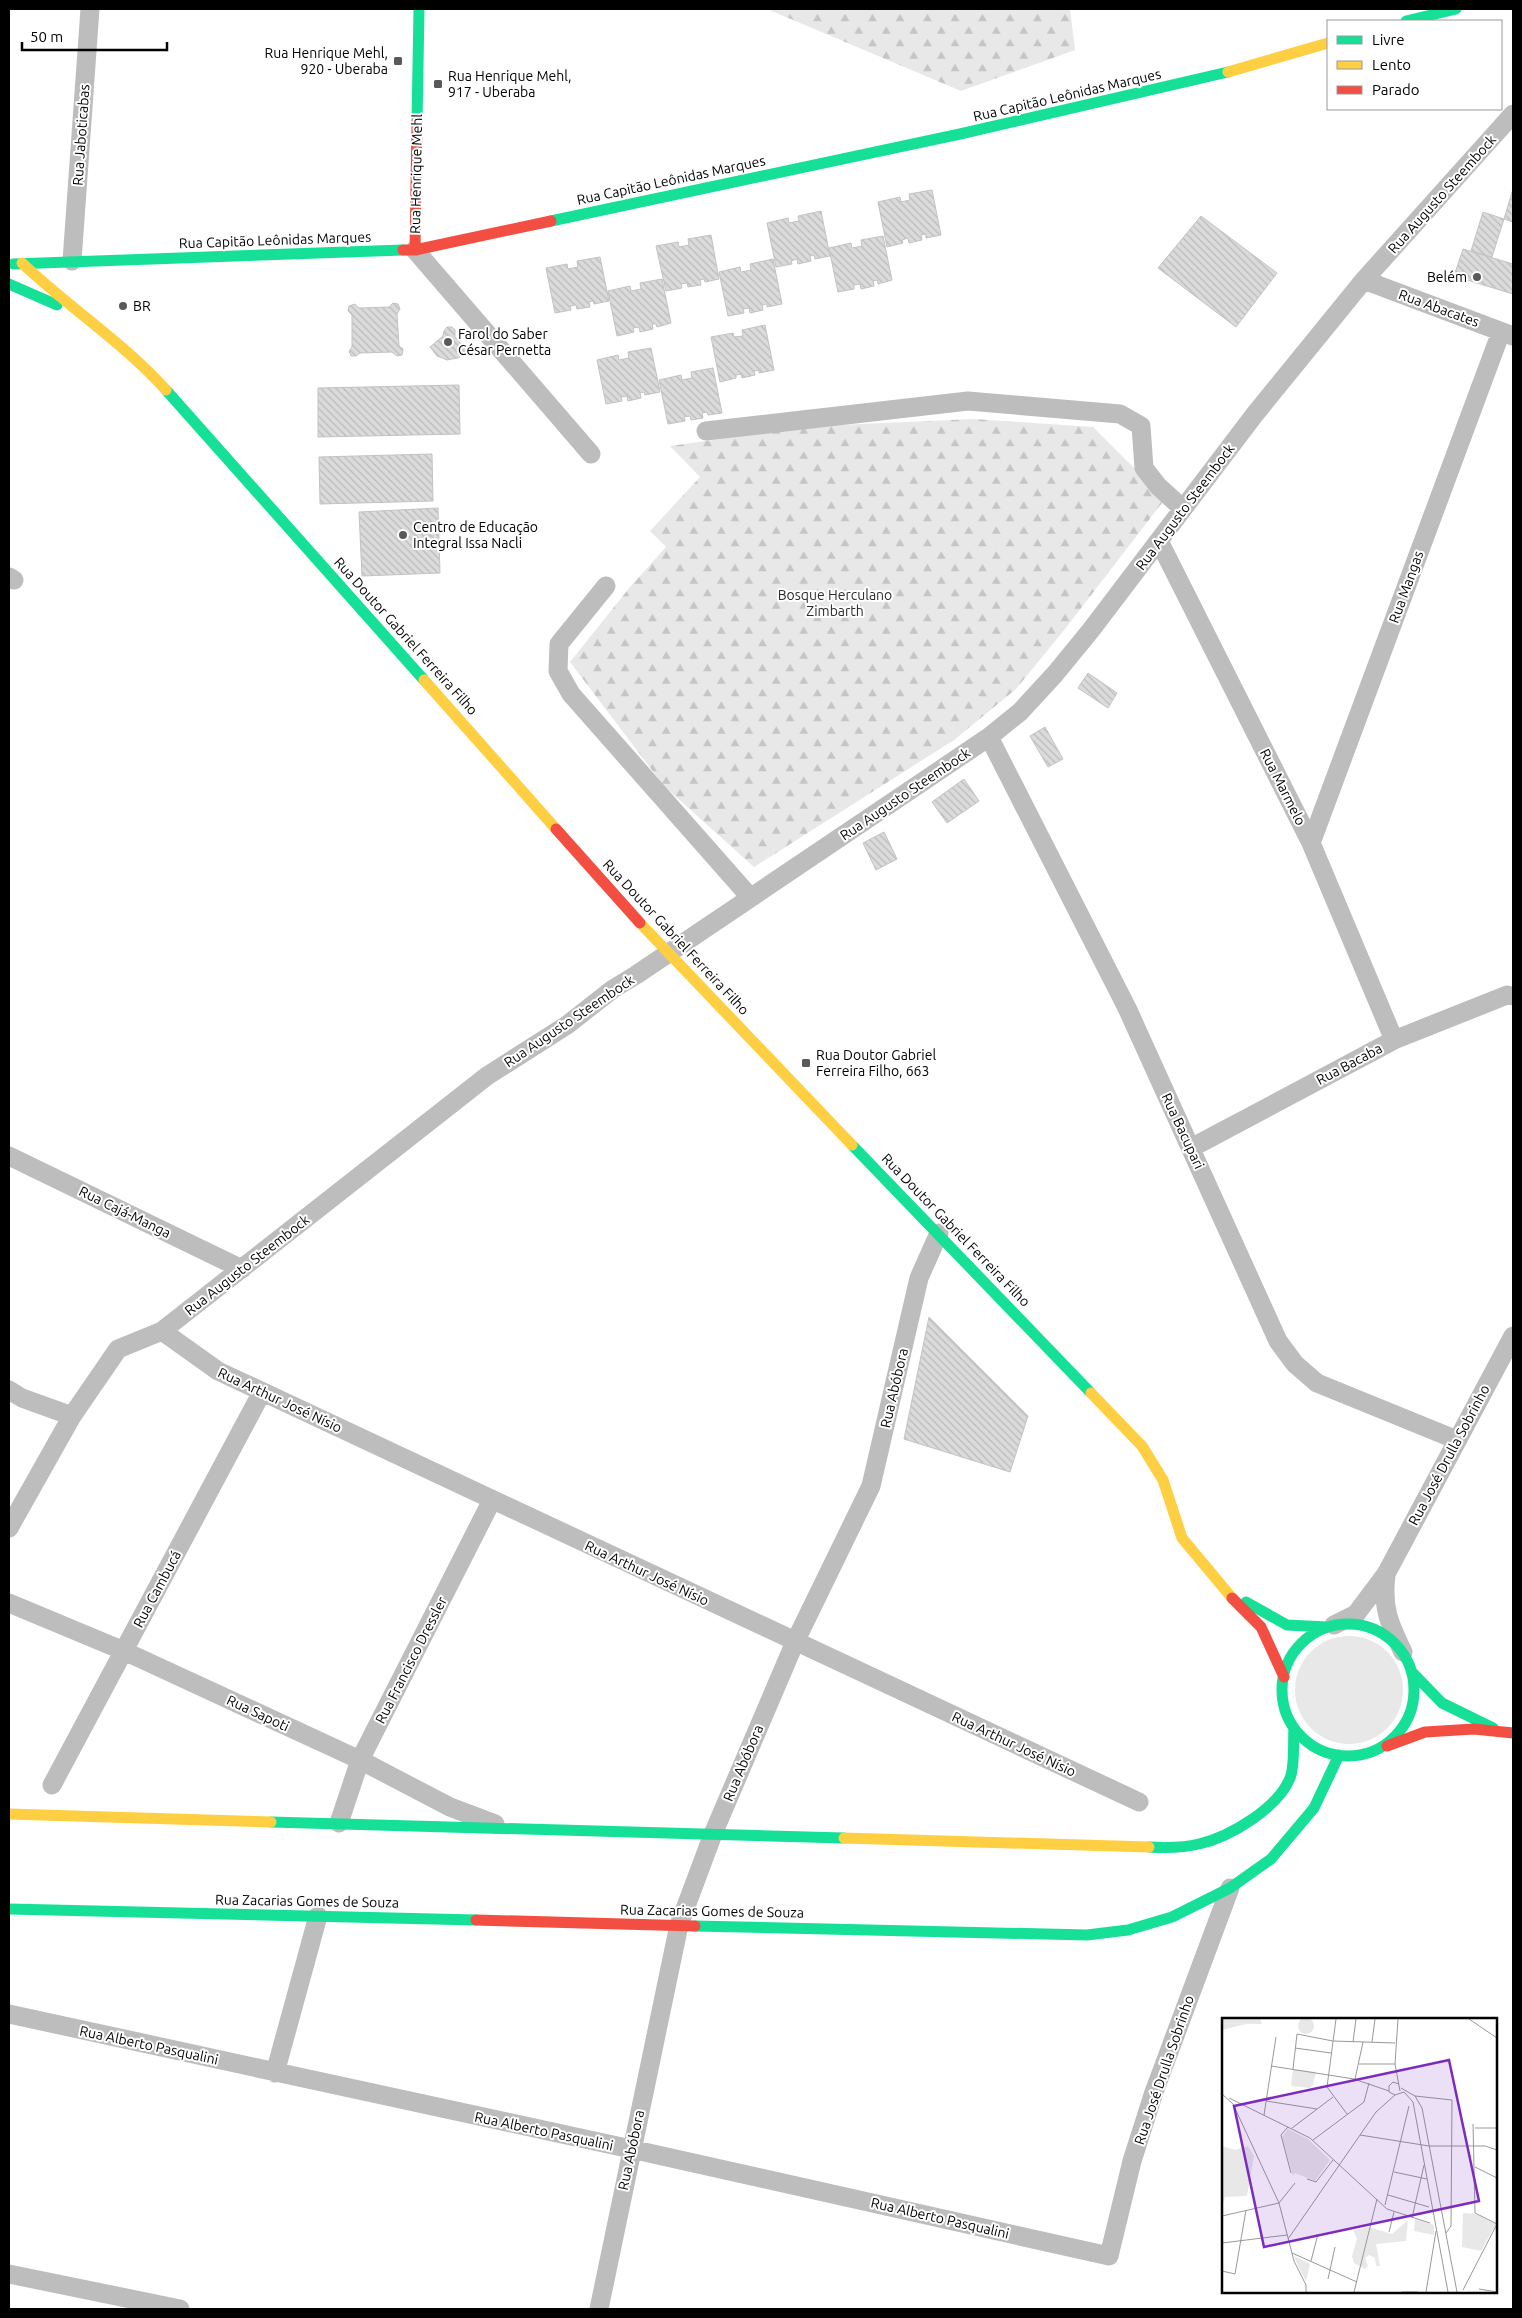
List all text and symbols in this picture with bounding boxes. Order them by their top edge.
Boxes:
scale bar [22,20,168,52]
legend [1327,20,1502,110]
text: 50 m [30,28,63,45]
text: Livre [1372,31,1405,48]
place label: Rua Henrique Mehl, 920 - Uberaba [265,45,388,77]
marker: Rua Henrique Mehl, 920 - Uberaba [392,55,404,67]
text: Lento [1372,56,1411,73]
street label: Rua Capitão Leônidas Marques [972,66,1162,124]
place label: Rua Henrique Mehl, 917 - Uberaba [448,68,571,100]
marker: Rua Henrique Mehl, 917 - Uberaba [432,78,444,90]
text: Parado [1372,81,1419,98]
street label: Rua Jaboticabas [69,84,93,186]
street label: Rua Henrique Mehl [407,114,425,234]
street label: Rua Augusto Steembock [1385,132,1499,256]
street label: Rua Capitão Leônidas Marques [575,152,767,208]
street label: Rua Capitão Leônidas Marques [179,229,371,251]
place label: Belém [1427,269,1467,285]
marker: Belém [1471,271,1483,283]
street label: Rua Abacates [1397,286,1481,330]
place label: BR [133,298,151,314]
marker: BR [117,300,129,312]
place label: Farol do Saber César Pernetta [458,326,551,358]
marker: Farol do Saber César Pernetta [442,336,454,348]
street label: Rua Augusto Steembock [1132,441,1238,573]
place label: Centro de Educação Integral Issa Nacli [413,519,538,551]
marker: Centro de Educação Integral Issa Nacli [397,529,409,541]
street label: Rua Mangas [1386,549,1426,625]
street label: Rua Doutor Gabriel Ferreira Filho [331,554,481,718]
park label: Bosque Herculano Zimbarth [778,587,892,619]
street label: Rua Augusto Steembock [837,744,973,844]
street label: Rua Marmelo [1257,746,1309,828]
street label: Rua Doutor Gabriel Ferreira Filho [600,856,752,1018]
street label: Rua Augusto Steembock [501,971,637,1071]
street label: Rua Bacaba [1313,1040,1385,1088]
place label: Rua Doutor Gabriel Ferreira Filho, 663 [816,1047,936,1079]
marker: Rua Doutor Gabriel Ferreira Filho, 663 [800,1057,812,1069]
street label: Rua Bacupari [1158,1091,1208,1171]
street label: Rua Doutor Gabriel Ferreira Filho [879,1150,1033,1310]
street label: Rua Cajá-Manga [76,1183,174,1241]
street label: Rua Augusto Steembock [182,1211,312,1319]
street label: Rua Abóbora [877,1347,911,1429]
street label: Rua Arthur José Nísio [216,1364,344,1436]
street label: Rua José Drulla Sobrinho [1405,1382,1493,1528]
street label: Rua Arthur José Nísio [583,1537,711,1609]
street label: Rua Cambucá [130,1548,184,1630]
street label: Rua Francisco Dressler [372,1593,450,1726]
street label: Rua Sapoti [224,1692,292,1734]
street label: Rua Arthur José Nísio [950,1708,1078,1780]
street label: Rua Abóbora [720,1722,766,1804]
street label: Rua Zacarias Gomes de Souza [215,1891,399,1911]
street label: Rua Zacarias Gomes de Souza [620,1901,804,1921]
street label: Rua José Drulla Sobrinho [1131,1993,1197,2147]
inset map [1222,2018,1497,2293]
street label: Rua Alberto Pasqualini [78,2022,220,2068]
street label: Rua Alberto Pasqualini [473,2108,615,2154]
street label: Rua Abóbora [615,2108,647,2192]
street label: Rua Alberto Pasqualini [869,2194,1011,2242]

